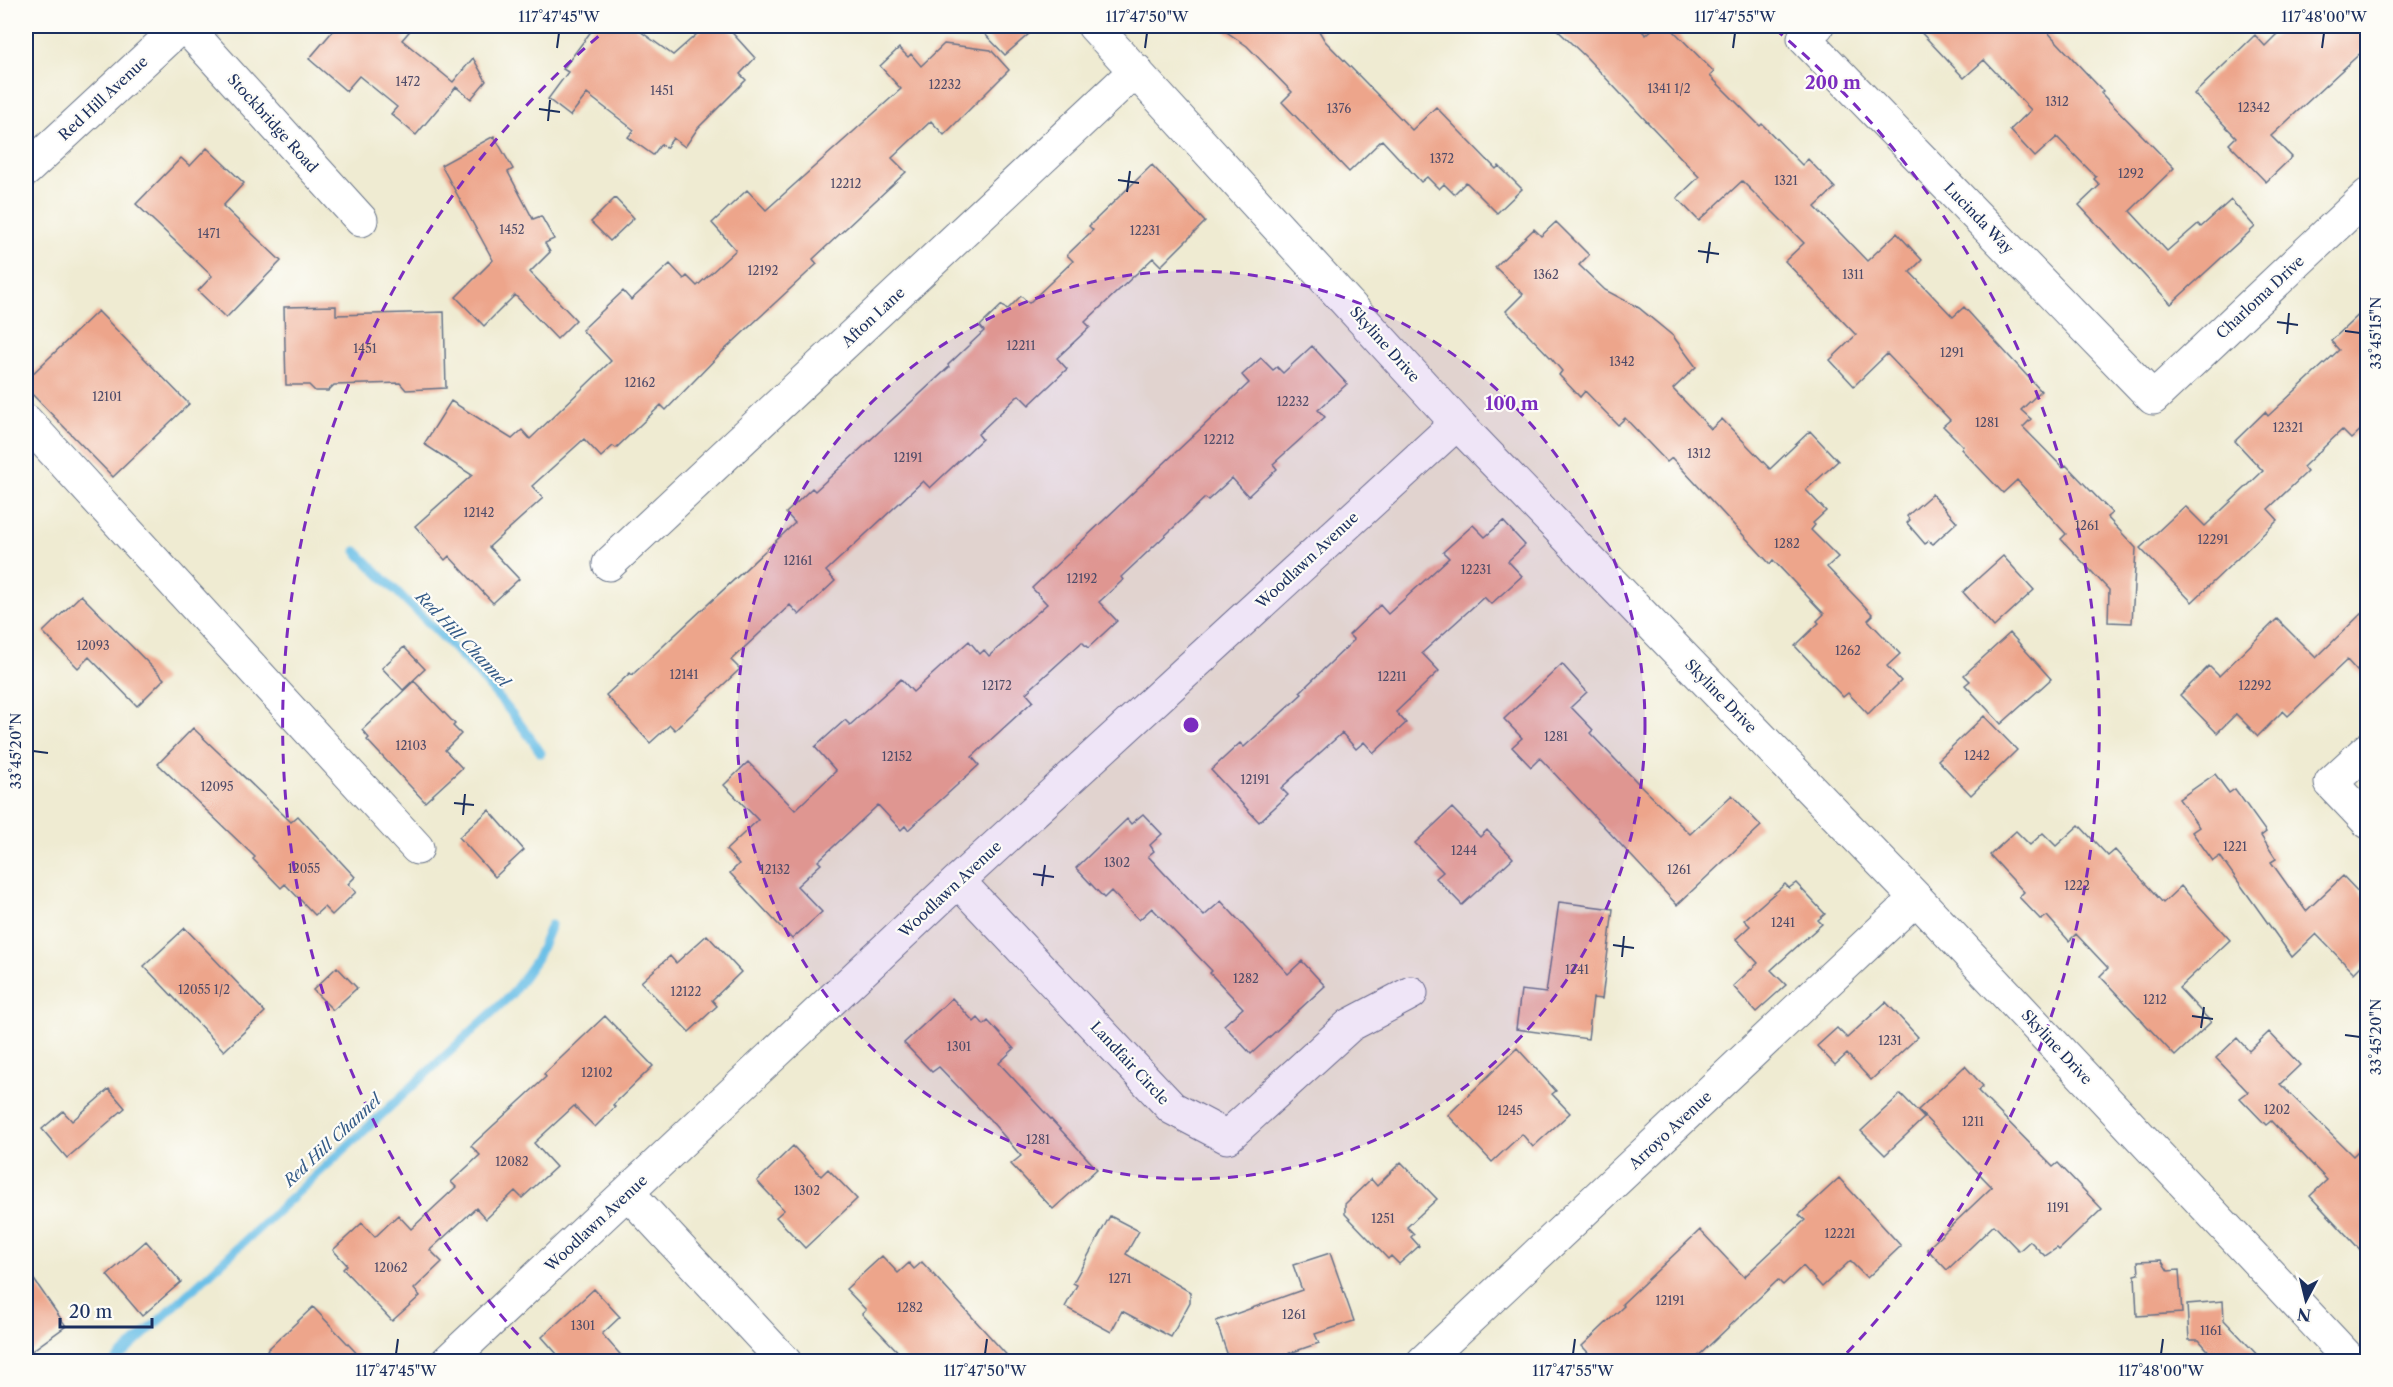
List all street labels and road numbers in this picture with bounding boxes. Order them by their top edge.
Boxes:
street label: Red Hill Avenue [54,52,152,144]
street label: Stockbridge Road [224,70,322,176]
street label: Lucinda Way [1940,178,2018,258]
street label: Charloma Drive [2212,251,2308,343]
street label: Afton Lane [837,283,909,352]
street label: Skyline Drive [1346,302,1424,386]
street label: Woodlawn Avenue [1251,508,1362,613]
street label: Skyline Drive [1681,655,1761,737]
street label: Woodlawn Avenue [894,837,1005,942]
street label: Skyline Drive [2017,1006,2097,1088]
street label: Landfair Circle [1087,1017,1173,1109]
street label: Arroyo Avenue [1624,1087,1715,1174]
street label: Woodlawn Avenue [540,1171,651,1276]

